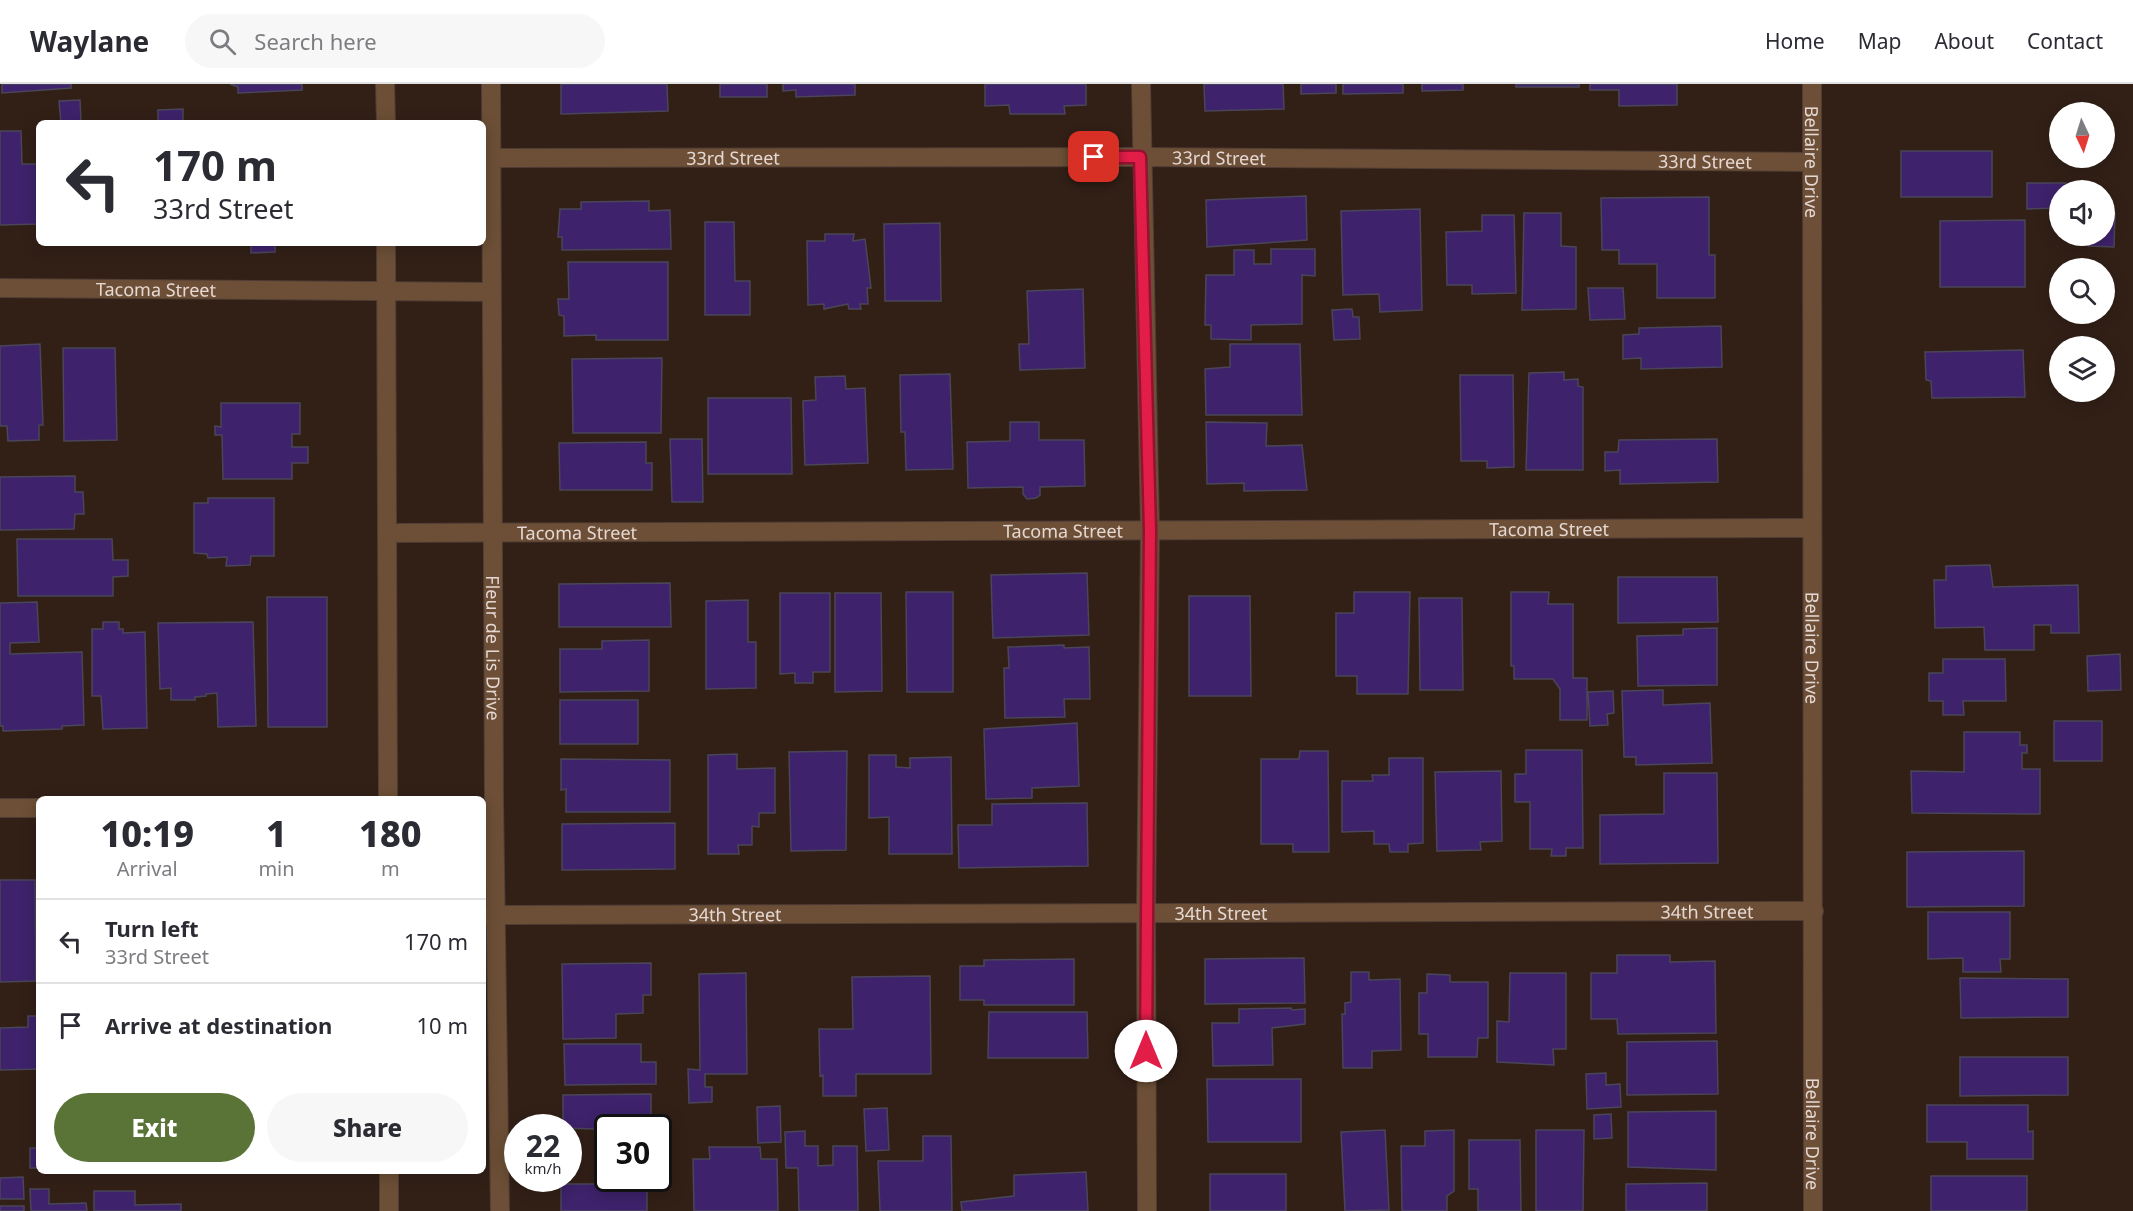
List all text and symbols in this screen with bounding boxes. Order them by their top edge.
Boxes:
search box [185,14,605,68]
text: Waylane [30,22,149,60]
icon: search [206,25,239,58]
text: Search here [254,26,377,56]
text: Home [1765,27,1825,55]
text: Map [1858,27,1901,55]
text: About [1934,27,1994,55]
text: Contact [2027,27,2103,55]
north arrow [2049,102,2115,168]
map controls [2049,102,2115,402]
street label: Bellaire Drive [1800,106,1824,218]
pin [1068,131,1119,182]
text: 170 m [153,136,277,193]
icon: arrive [1077,140,1110,173]
icon: left [54,144,132,222]
street label: 33rd Street [1172,145,1266,170]
street label: 33rd Street [686,146,780,170]
street label: 33rd Street [1658,149,1752,174]
button: sound [2049,180,2115,246]
text: 33rd Street [153,190,294,227]
button: search [2049,258,2115,324]
street label: Tacoma Street [96,277,217,302]
button: layers [2049,336,2115,402]
street label: Tacoma Street [1489,517,1610,541]
street label: Tacoma Street [1003,518,1124,543]
street label: Tacoma Street [517,520,638,545]
street label: Fleur de Lis Drive [481,575,506,721]
street label: Bellaire Drive [1800,592,1825,704]
text: 10:19 [100,809,194,858]
text: 1 [266,809,287,858]
text: 180 [359,809,422,858]
text: Arrival [117,855,178,882]
text: min [258,855,295,882]
text: m [381,855,400,882]
street label: 34th Street [1660,899,1754,923]
street label: 34th Street [1174,901,1268,925]
street label: 34th Street [688,902,782,926]
text: Turn left [105,913,199,943]
icon: left [54,925,87,958]
text: 170 m [404,926,468,956]
text: 33rd Street [105,943,209,970]
icon: arrive [54,1009,87,1042]
text: Arrive at destination [105,1010,332,1040]
text: 10 m [417,1010,468,1040]
position arrow [1114,1019,1178,1083]
street label: Bellaire Drive [1801,1078,1825,1190]
button: Exit [54,1093,255,1162]
button: Share [267,1093,468,1162]
speed limit sign: 30 [594,1114,672,1192]
text: 22 [526,1125,560,1166]
text: km/h [525,1158,561,1178]

